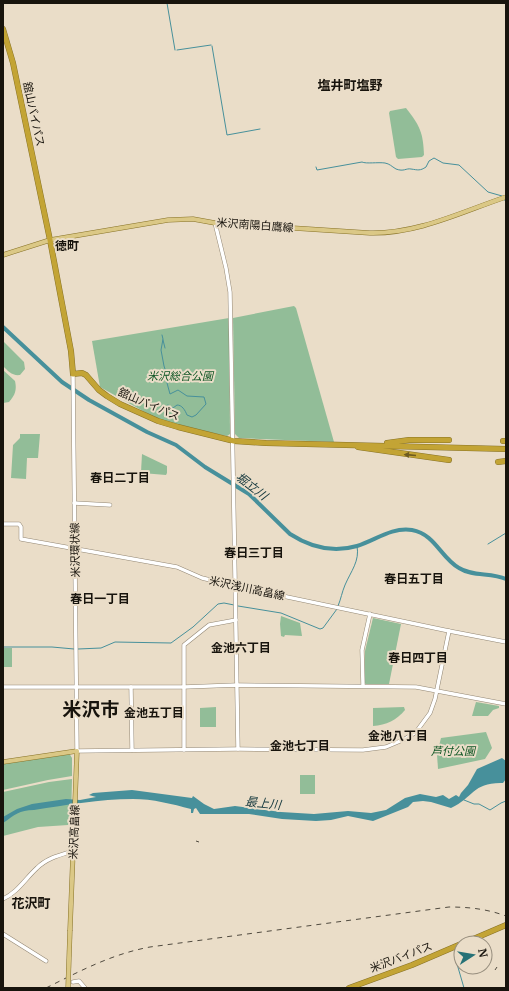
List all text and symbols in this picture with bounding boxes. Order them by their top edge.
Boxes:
district label: 塩井町塩野 [317,77,383,94]
street label: 舘山バイパス [20,80,48,148]
street label: 米沢南陽白鷹線 [216,215,294,235]
district label: 徳町 [55,238,79,253]
park label: 米沢総合公園 [147,369,215,383]
street label: 舘山バイパス [116,385,182,423]
one-way arrow [404,452,416,459]
water label: 堀立川 [233,469,272,504]
district label: 春日二丁目 [90,470,150,485]
street label: 米沢環状線 [68,522,82,578]
district label: 春日三丁目 [224,545,284,560]
district label: 春日五丁目 [384,571,444,586]
street label: 米沢浅川高畠線 [208,573,286,603]
district label: 春日一丁目 [70,591,130,606]
district label: 金池六丁目 [211,640,271,655]
district label: 春日四丁目 [388,650,448,665]
district label: 米沢市 [62,697,120,721]
district label: 金池五丁目 [124,705,184,720]
district label: 金池八丁目 [368,728,428,743]
district label: 金池七丁目 [270,738,330,753]
park label: 芦付公園 [431,744,477,758]
water label: 最上川 [244,794,284,813]
street label: 米沢高畠線 [66,804,82,860]
district label: 花沢町 [11,895,51,912]
north arrow [453,935,493,975]
street label: 米沢バイパス [368,939,434,975]
text: N [475,947,491,959]

